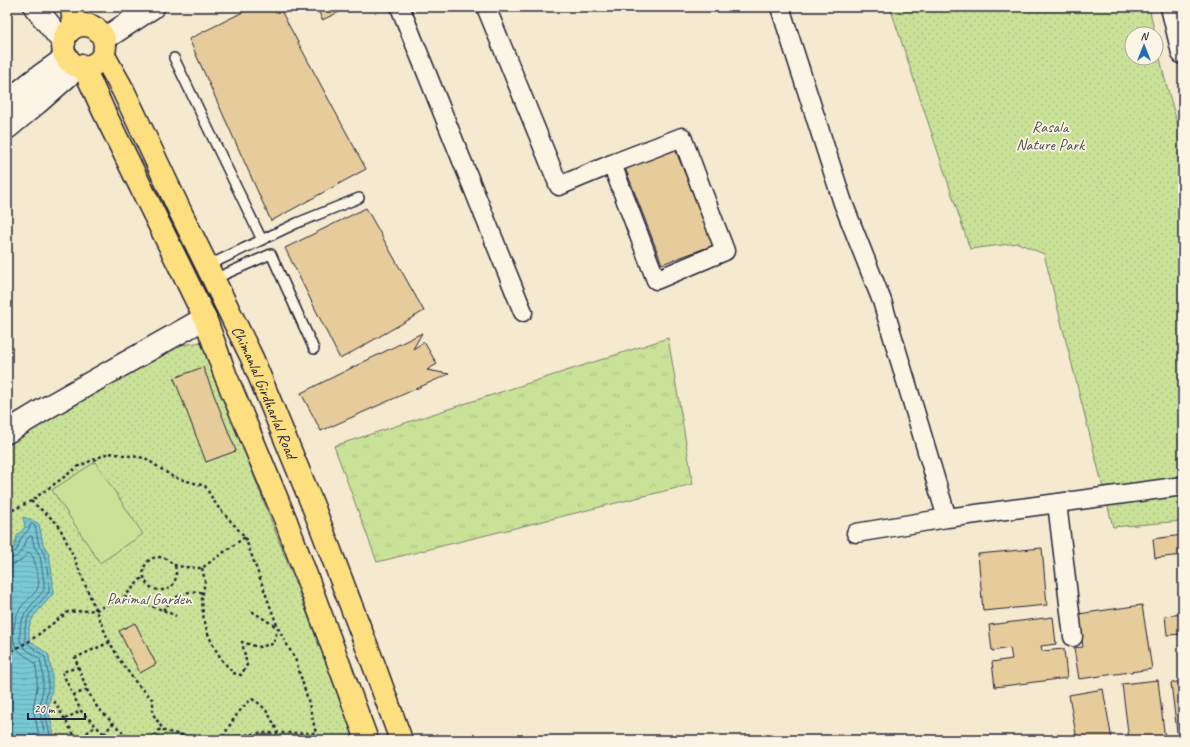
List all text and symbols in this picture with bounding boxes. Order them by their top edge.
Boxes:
north arrow [1124,26,1164,66]
text: N [1141,29,1150,43]
park label: Rasala Nature Park [1016,117,1085,155]
street label: Chimanlal Girdharlal Road [227,323,302,464]
park label: Parimal Garden [107,589,192,609]
scale bar [28,695,85,721]
text: 20 m [34,701,56,717]

